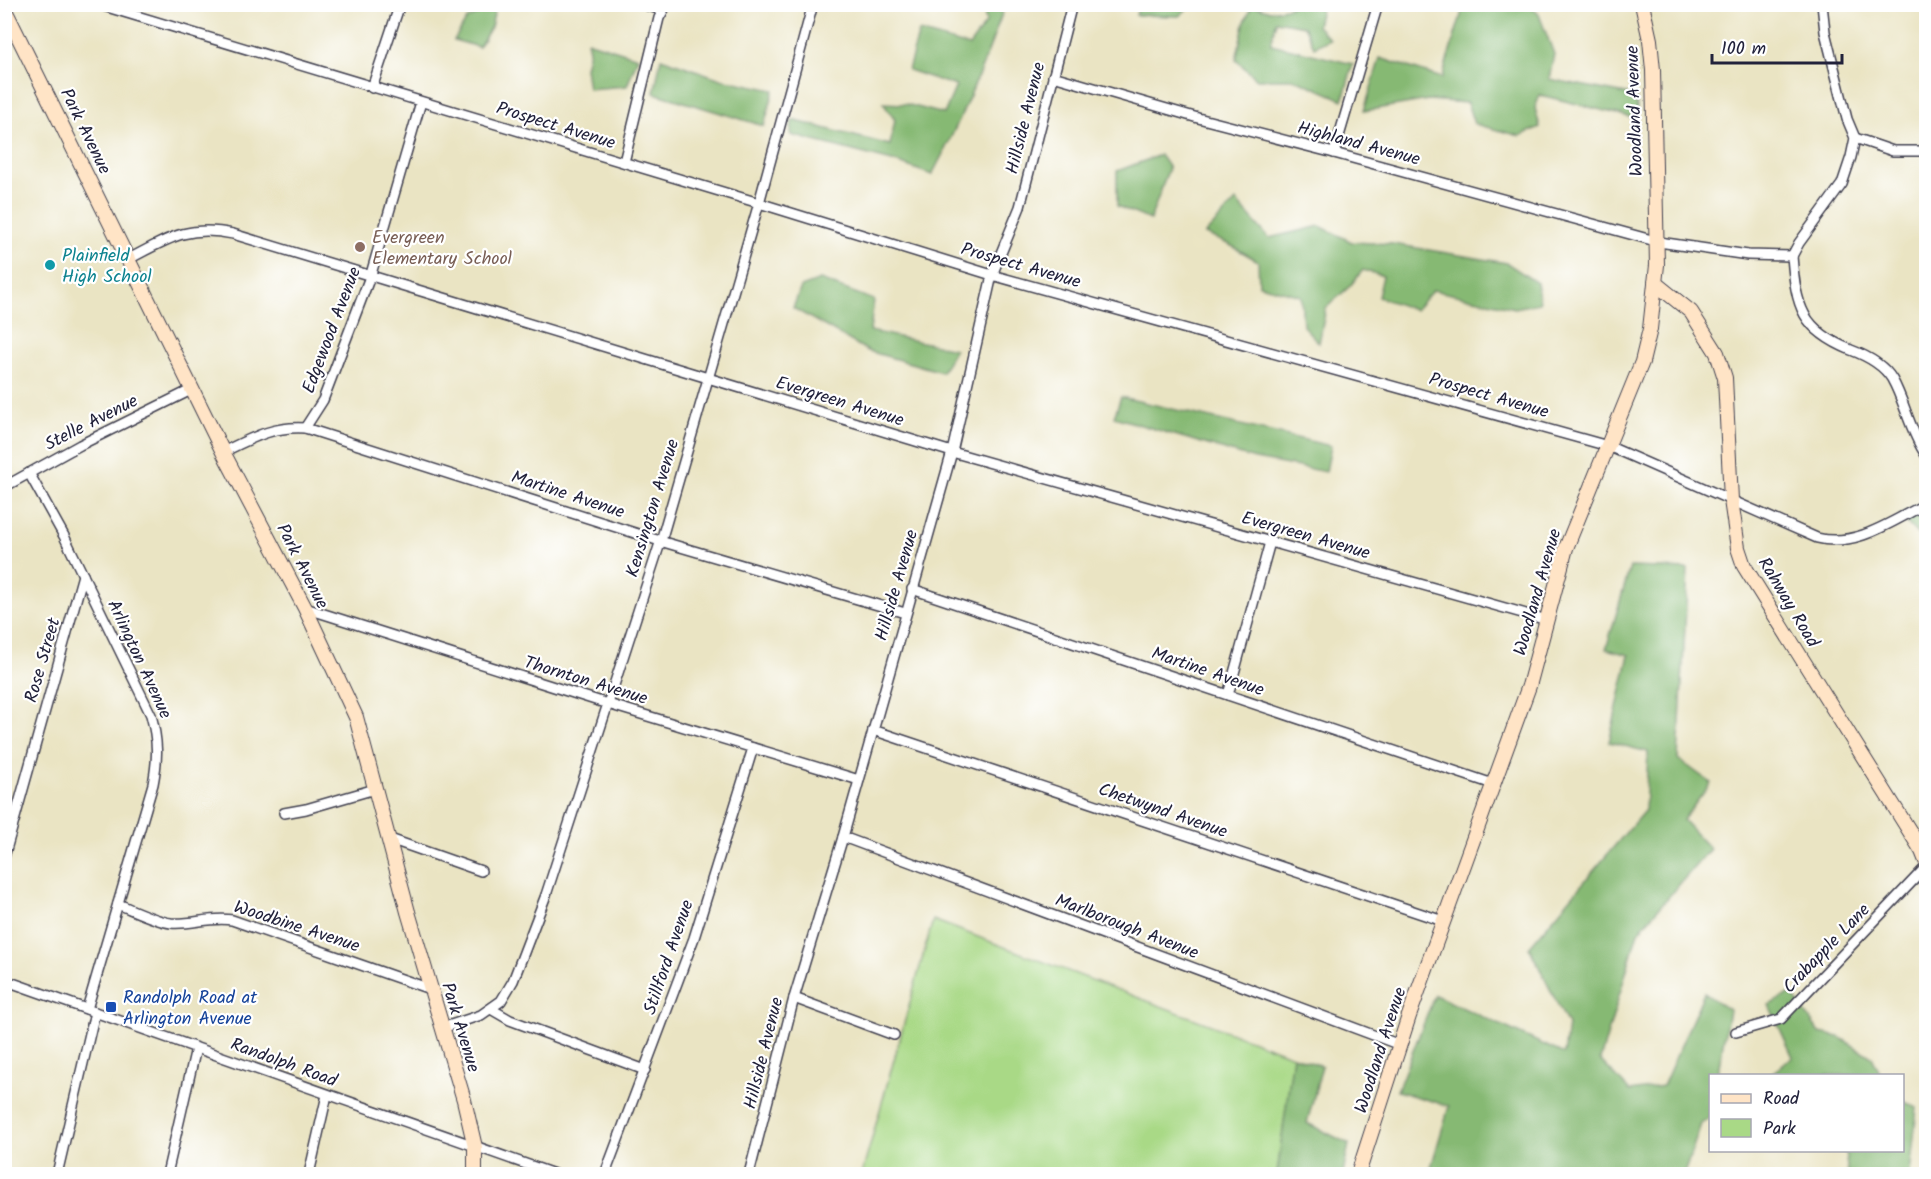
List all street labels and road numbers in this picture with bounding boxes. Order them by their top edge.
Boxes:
street label: Woodland Avenue [1619,45,1652,177]
street label: Hillside Avenue [999,59,1054,177]
street label: Park Avenue [51,84,118,180]
street label: Prospect Avenue [492,95,619,158]
street label: Highland Avenue [1294,114,1423,175]
street label: Prospect Avenue [957,235,1084,297]
street label: Edgewood Avenue [295,263,370,398]
street label: Prospect Avenue [1425,365,1552,427]
street label: Evergreen Avenue [772,369,907,436]
street label: Stelle Avenue [40,387,144,459]
street label: Kensington Avenue [619,436,688,581]
street label: Martine Avenue [507,463,628,527]
street label: Evergreen Avenue [1238,504,1373,569]
street label: Park Avenue [268,519,336,615]
street label: Woodland Avenue [1506,525,1570,659]
street label: Hillside Avenue [868,526,927,644]
street label: Rahway Road [1749,552,1827,654]
street label: Arlington Avenue [98,595,179,724]
street label: Rose Street [17,613,70,706]
street label: Martine Avenue [1147,640,1268,705]
street label: Thornton Avenue [520,649,651,714]
street label: Chetwynd Avenue [1094,776,1231,847]
street label: Marlborough Avenue [1050,887,1203,968]
street label: Woodbine Avenue [230,893,363,961]
street label: Stillford Avenue [636,896,703,1019]
street label: Crabapple Lane [1776,897,1878,1001]
street label: Park Avenue [432,979,487,1076]
street label: Woodland Avenue [1347,984,1415,1117]
street label: Hillside Avenue [737,994,792,1112]
street label: Randolph Road [226,1031,342,1096]

